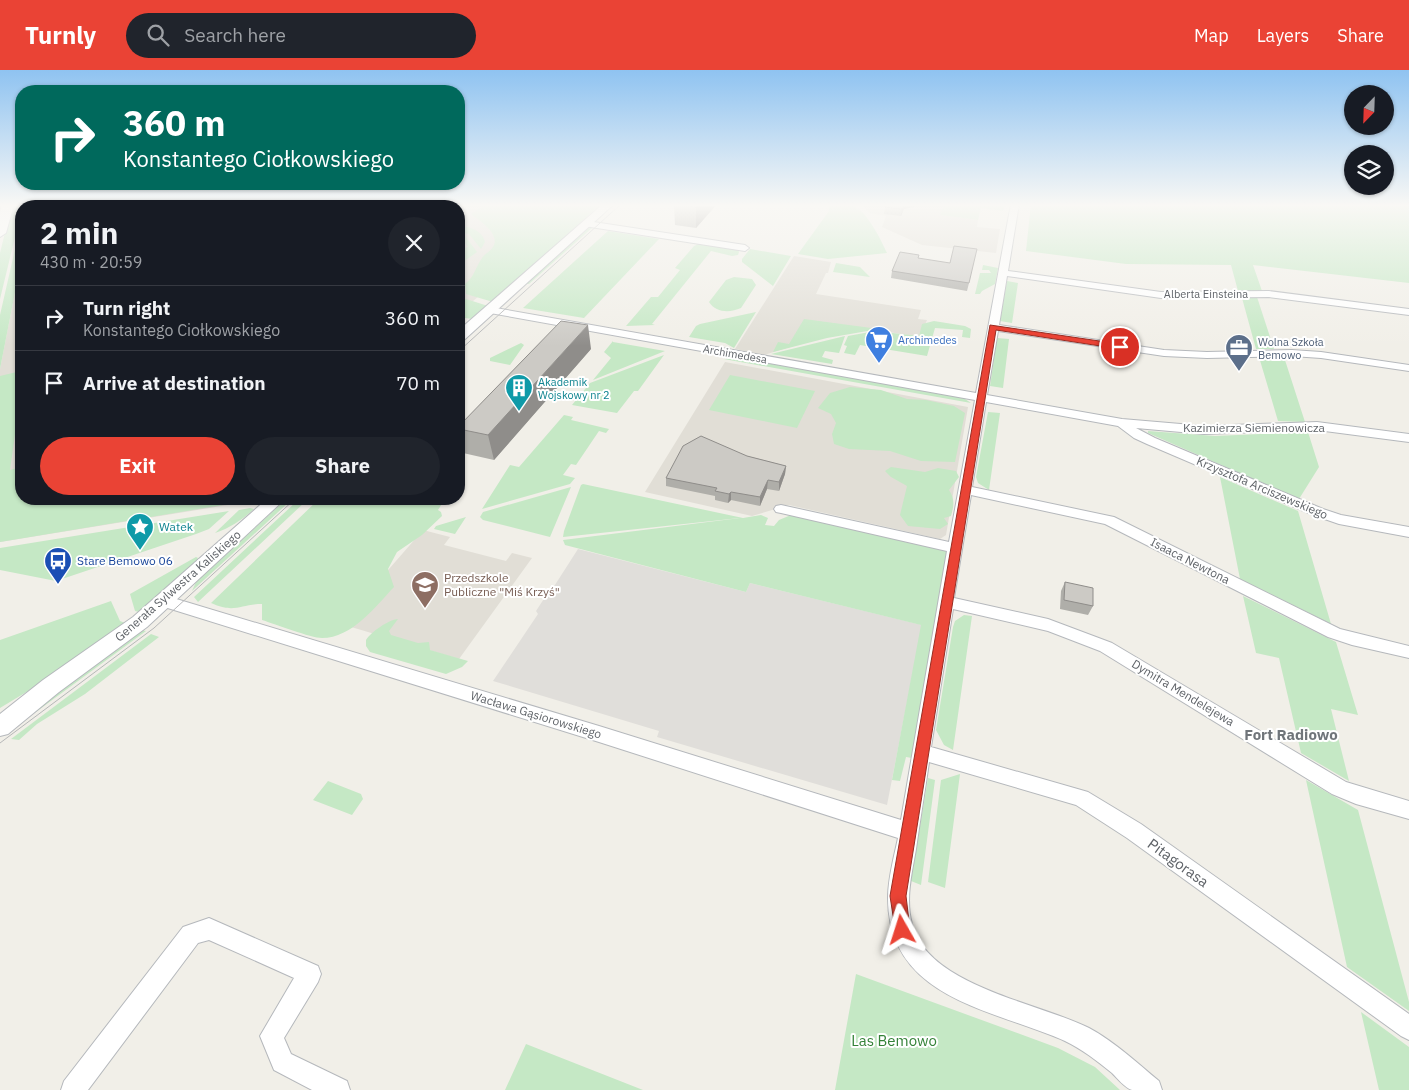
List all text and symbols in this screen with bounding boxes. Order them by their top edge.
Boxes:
search box [126,13,476,58]
text: Turnly [25,19,96,51]
icon: search [144,21,172,49]
text: Search here [184,23,286,47]
text: Map [1194,24,1229,47]
text: Layers [1257,24,1309,47]
text: Share [1337,24,1384,47]
north arrow [1344,85,1394,135]
map controls [1344,85,1394,195]
text: 360 m [123,100,226,146]
icon: right [40,105,105,170]
text: Konstantego Ciołkowskiego [123,144,394,173]
button: layers [1344,145,1394,195]
text: 2 min [40,213,118,252]
button: close [388,217,440,269]
text: 430 m · 20:59 [40,252,142,272]
street label: Alberta Einsteina [1164,287,1248,301]
text: Turn right [83,296,170,320]
icon: right [40,304,68,332]
text: 360 m [385,306,440,330]
text: Konstantego Ciołkowskiego [83,320,280,340]
supermarket icon: Archimedes [864,325,894,364]
pin [1099,326,1141,368]
place label: Archimedes [898,333,957,347]
icon: arrive [1106,333,1134,361]
office icon: Wolna Szkoła Bemowo [1224,333,1254,372]
place label: Wolna Szkoła Bemowo [1258,335,1324,362]
street label: Archimedesa [702,341,768,367]
icon: arrive [40,369,68,397]
text: Arrive at destination [83,371,266,395]
text: 70 m [396,371,440,395]
building icon: Akademik Wojskowy nr 2 [504,373,534,412]
place label: Akademik Wojskowy nr 2 [538,375,610,402]
street label: Kazimierza Siemienowicza [1183,420,1326,435]
button: Exit [40,437,235,495]
button: Share [245,437,440,495]
street label: Krzysztofa Arciszewskiego [1194,453,1330,522]
place icon: Watek [125,512,155,551]
place label: Watek [159,519,194,534]
street label: Generała Sylwestra Kaliskiego [112,527,244,644]
street label: Isaaca Newtona [1148,534,1233,587]
bus stop icon: Stare Bemowo 06 [43,546,73,585]
place label: Stare Bemowo 06 [77,553,173,568]
school or university icon: Przedszkole Publiczne "Miś Krzyś" [410,570,440,609]
place label: Przedszkole Publiczne "Miś Krzyś" [444,570,560,599]
street label: Dymitra Mendelejewa [1129,656,1238,729]
street label: Wacława Gąsiorowskiego [469,687,604,742]
district label: Fort Radiowo [1244,725,1338,744]
street label: Pitagorasa [1144,834,1213,891]
position arrow [875,903,927,955]
park label: Las Bemowo [851,1031,937,1050]

